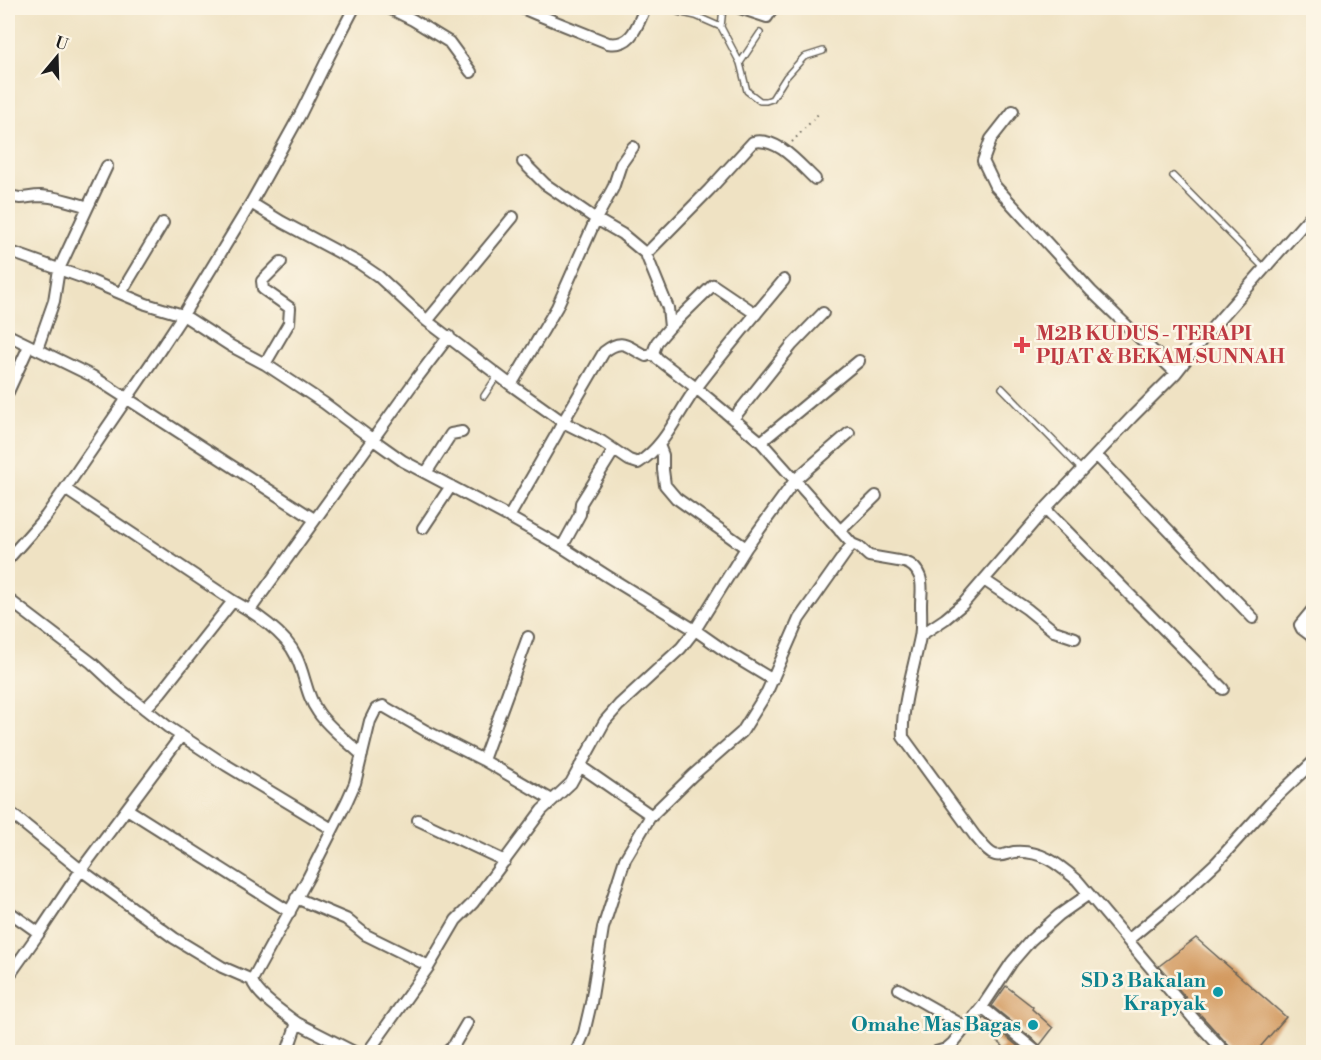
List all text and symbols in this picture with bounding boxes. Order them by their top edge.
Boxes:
north arrow [27,27,87,87]
text: U [52,32,71,55]
place label: M2B KUDUS - TERAPI PIJAT & BEKAM SUNNAH [1036,322,1285,370]
marker: M2B KUDUS - TERAPI PIJAT & BEKAM SUNNAH [1013,336,1031,354]
place label: SD 3 Bakalan Krapyak [1081,969,1207,1017]
marker: SD 3 Bakalan Krapyak [1211,985,1225,999]
place label: Omahe Mas Bagas [851,1013,1021,1038]
marker: Omahe Mas Bagas [1026,1018,1040,1032]

